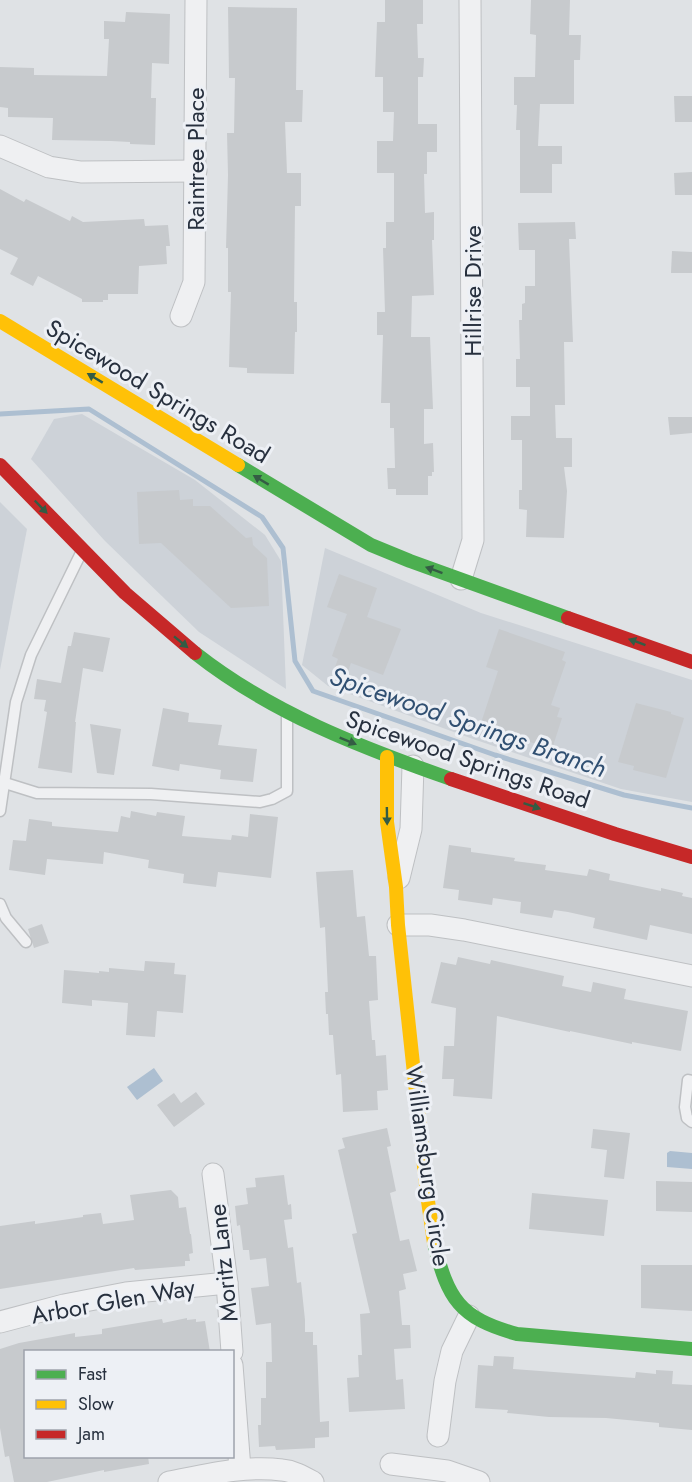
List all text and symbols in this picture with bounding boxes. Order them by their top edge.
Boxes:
street label: Raintree Place [178,87,213,231]
street label: Hillrise Drive [455,225,490,357]
street label: Spicewood Springs Road [39,310,277,472]
one-way arrow [87,373,103,384]
one-way arrow [253,474,269,485]
one-way arrow [33,499,47,513]
one-way arrow [424,564,442,574]
one-way arrow [173,635,188,648]
one-way arrow [628,637,646,647]
water label: Spicewood Springs Branch [324,657,612,787]
street label: Spicewood Springs Road [341,701,595,817]
one-way arrow [339,736,357,746]
one-way arrow [523,802,541,811]
one-way arrow [382,806,392,825]
street label: Williamsburg Circle [397,1063,459,1269]
street label: Moritz Lane [199,1202,247,1324]
street label: Arbor Glen Way [28,1269,198,1333]
legend [24,1350,234,1458]
text: Fast [78,1361,107,1387]
text: Slow [78,1391,115,1417]
text: Jam [76,1421,105,1447]

